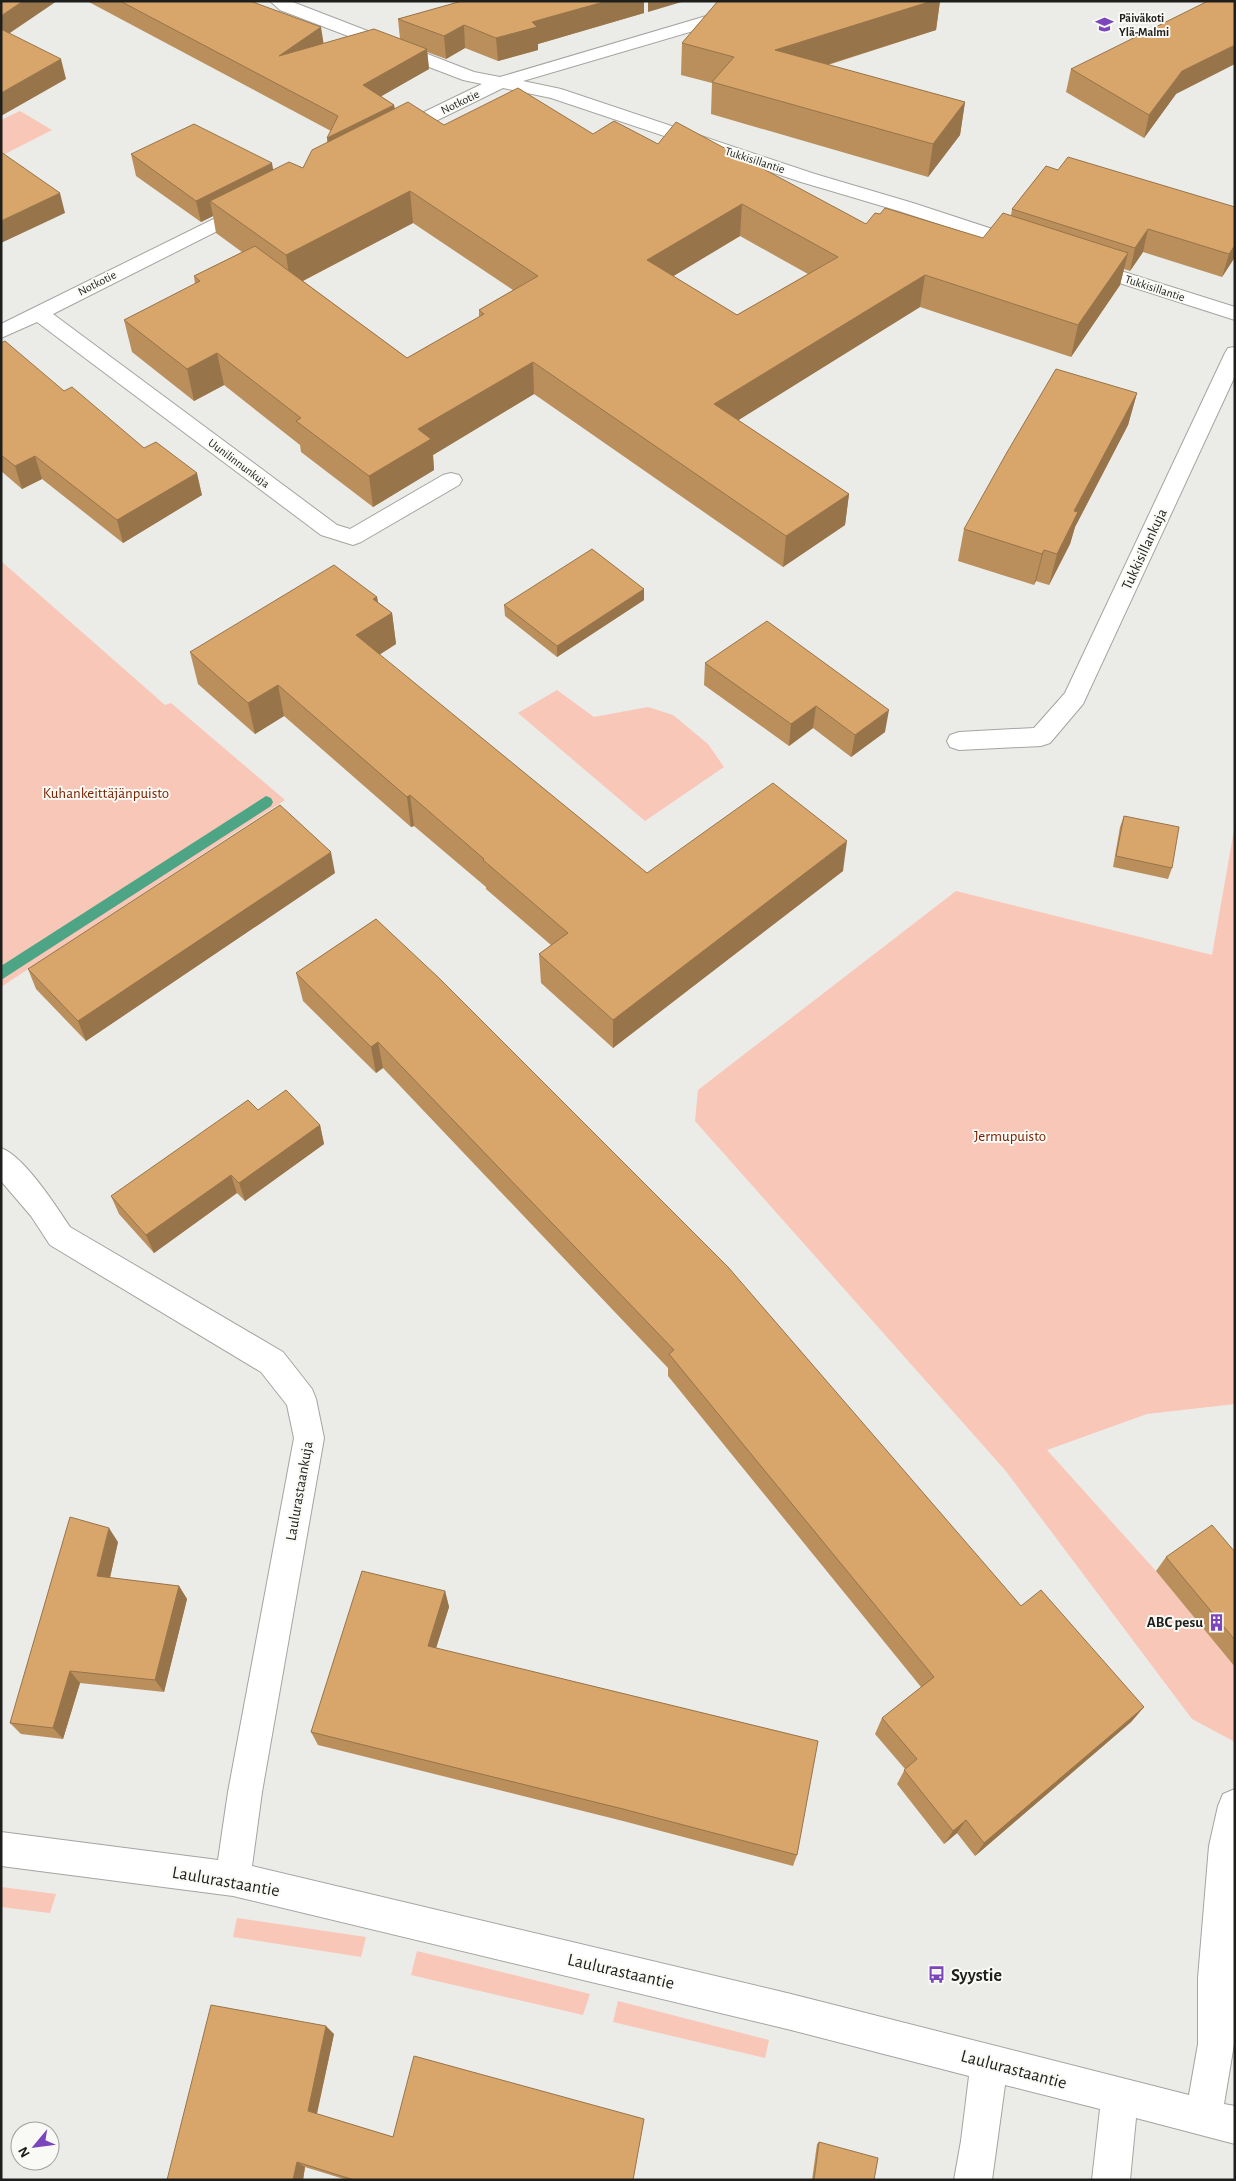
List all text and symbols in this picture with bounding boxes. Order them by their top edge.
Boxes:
place label: Päiväkoti Ylä-Malmi [1119,12,1169,38]
school or university icon: Päiväkoti Ylä-Malmi [1095,15,1115,35]
street label: Notkotie [439,88,481,116]
street label: Tukkisillantie [724,145,786,175]
street label: Notkotie [76,268,118,298]
street label: Tukkisillantie [1124,273,1186,303]
street label: Uunilinnunkuja [206,436,272,491]
street label: Tukkisillankuja [1119,506,1170,592]
park label: Kuhankeittäjänpuisto [43,786,169,801]
park label: Jermupuisto [974,1129,1046,1144]
street label: Laulurastaankuja [283,1440,316,1542]
building icon: ABC pesu [1207,1612,1227,1632]
place label: ABC pesu [1147,1615,1203,1630]
street label: Laulurastaantie [171,1864,281,1900]
street label: Laulurastaantie [566,1951,676,1993]
bus stop icon: Syystie [927,1965,947,1985]
place label: Syystie [951,1967,1002,1985]
street label: Laulurastaantie [959,2047,1069,2093]
north arrow [10,2121,60,2171]
text: N [16,2144,33,2159]

